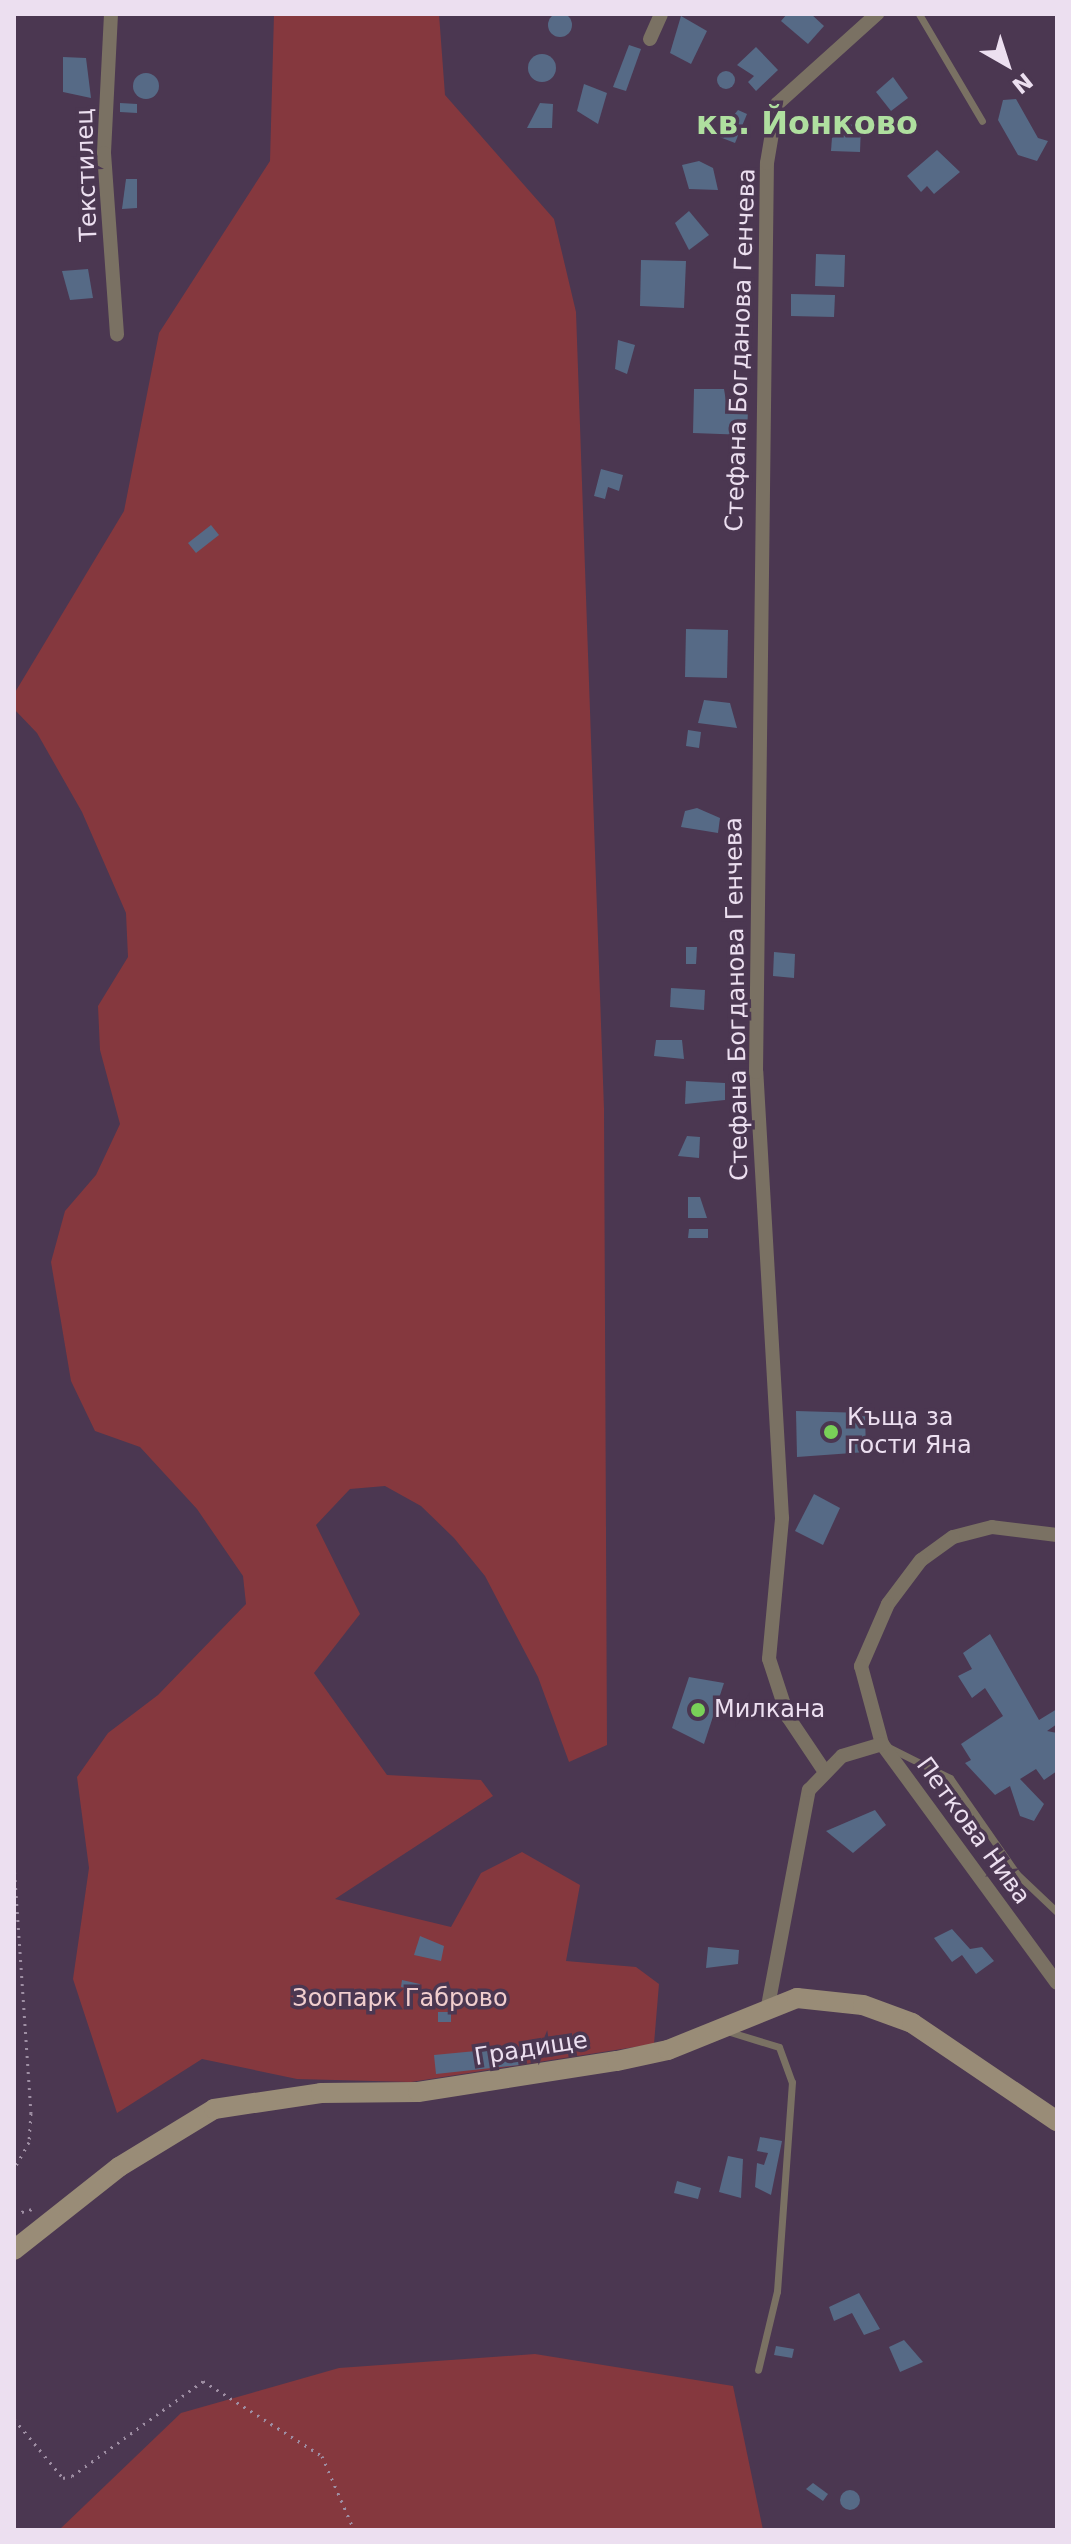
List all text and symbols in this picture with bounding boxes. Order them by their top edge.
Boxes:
north arrow [967,24,1047,104]
text: N [1007,68,1037,99]
district label: кв. Йонково [696,104,918,142]
street label: Текстилец [70,108,104,242]
street label: Стефана Богданова Генчева [720,168,762,532]
street label: Стефана Богданова Генчева [719,817,755,1181]
place label: Къща за гости Яна [847,1404,972,1460]
marker: Къща за гости Яна [822,1423,840,1441]
place label: Милкана [714,1696,825,1724]
marker: Милкана [689,1701,707,1719]
street label: Петкова Нива [910,1752,1036,1910]
park label: Зоопарк Габрово [292,1985,508,2013]
street label: Градище [472,2026,590,2072]

